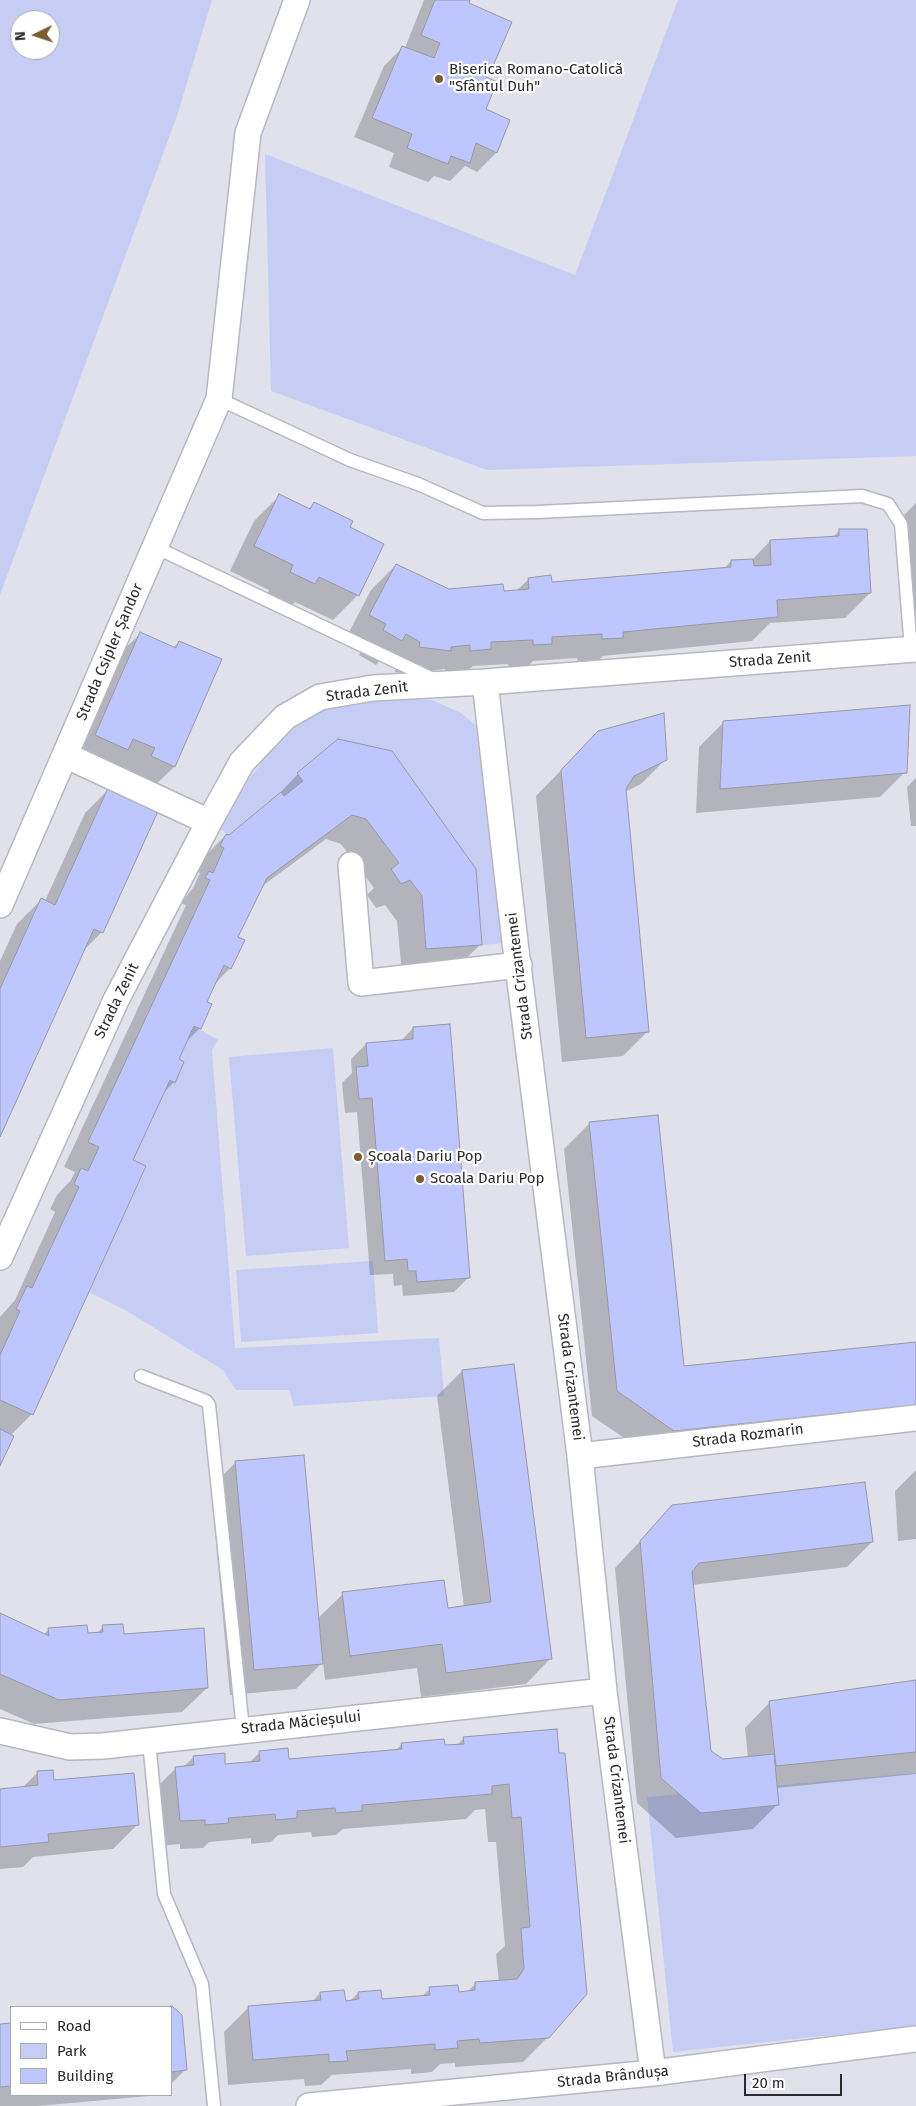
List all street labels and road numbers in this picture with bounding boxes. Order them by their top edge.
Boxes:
street label: Strada Csipler Șandor [73,581,147,723]
street label: Strada Zenit [728,648,812,672]
street label: Strada Zenit [325,678,409,706]
street label: Strada Crizantemei [503,911,537,1041]
street label: Strada Zenit [91,960,143,1042]
street label: Strada Crizantemei [553,1312,587,1442]
street label: Strada Rozmarin [691,1420,805,1452]
street label: Strada Măcieșului [240,1708,362,1738]
street label: Strada Crizantemei [599,1715,633,1845]
street label: Strada Brândușa [556,2062,670,2092]

